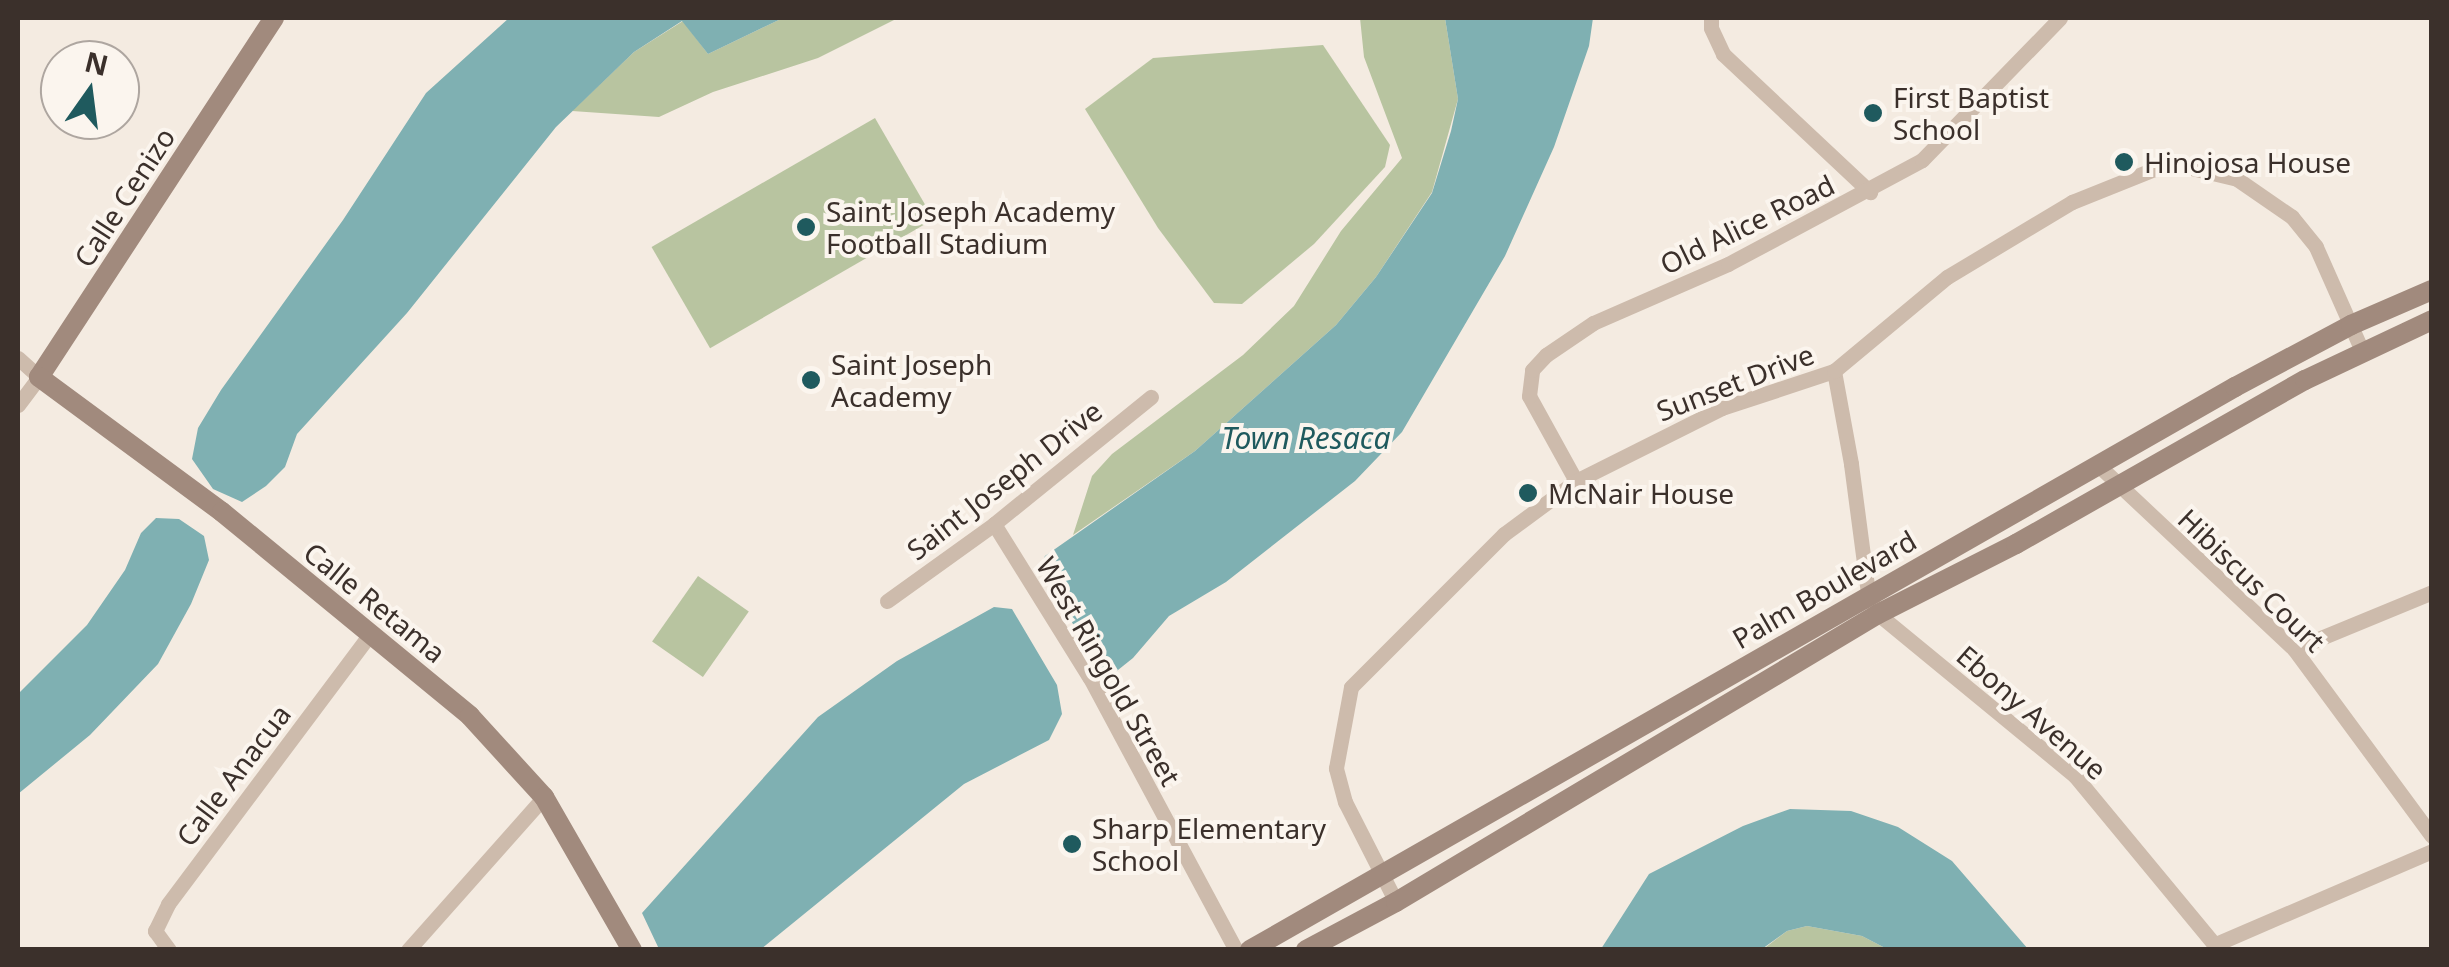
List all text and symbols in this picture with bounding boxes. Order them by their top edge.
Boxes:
north arrow [40,40,140,140]
text: N [81,42,112,84]
place label: First Baptist School [1893,80,2049,146]
marker: First Baptist School [1862,102,1884,124]
street label: Calle Cenizo [67,121,181,273]
place label: Hinojosa House [2144,145,2351,179]
marker: Hinojosa House [2113,151,2135,173]
street label: Old Alice Road [1654,167,1840,281]
place label: Saint Joseph Academy Football Stadium [826,194,1115,260]
marker: Saint Joseph Academy Football Stadium [795,216,817,238]
street label: Sunset Drive [1652,337,1818,427]
place label: Saint Joseph Academy [831,347,992,413]
marker: Saint Joseph Academy [800,369,822,391]
street label: Saint Joseph Drive [900,394,1108,566]
water label: Town Resaca [1222,420,1390,456]
place label: McNair House [1548,476,1734,510]
marker: McNair House [1517,482,1539,504]
street label: Hibiscus Court [2172,502,2332,658]
street label: Palm Boulevard [1726,523,1922,655]
street label: Calle Retama [298,535,452,669]
street label: West Ringold Street [1030,551,1188,791]
street label: Ebony Avenue [1950,638,2114,786]
street label: Calle Anacua [169,698,297,852]
place label: Sharp Elementary School [1092,811,1326,877]
marker: Sharp Elementary School [1061,833,1083,855]

